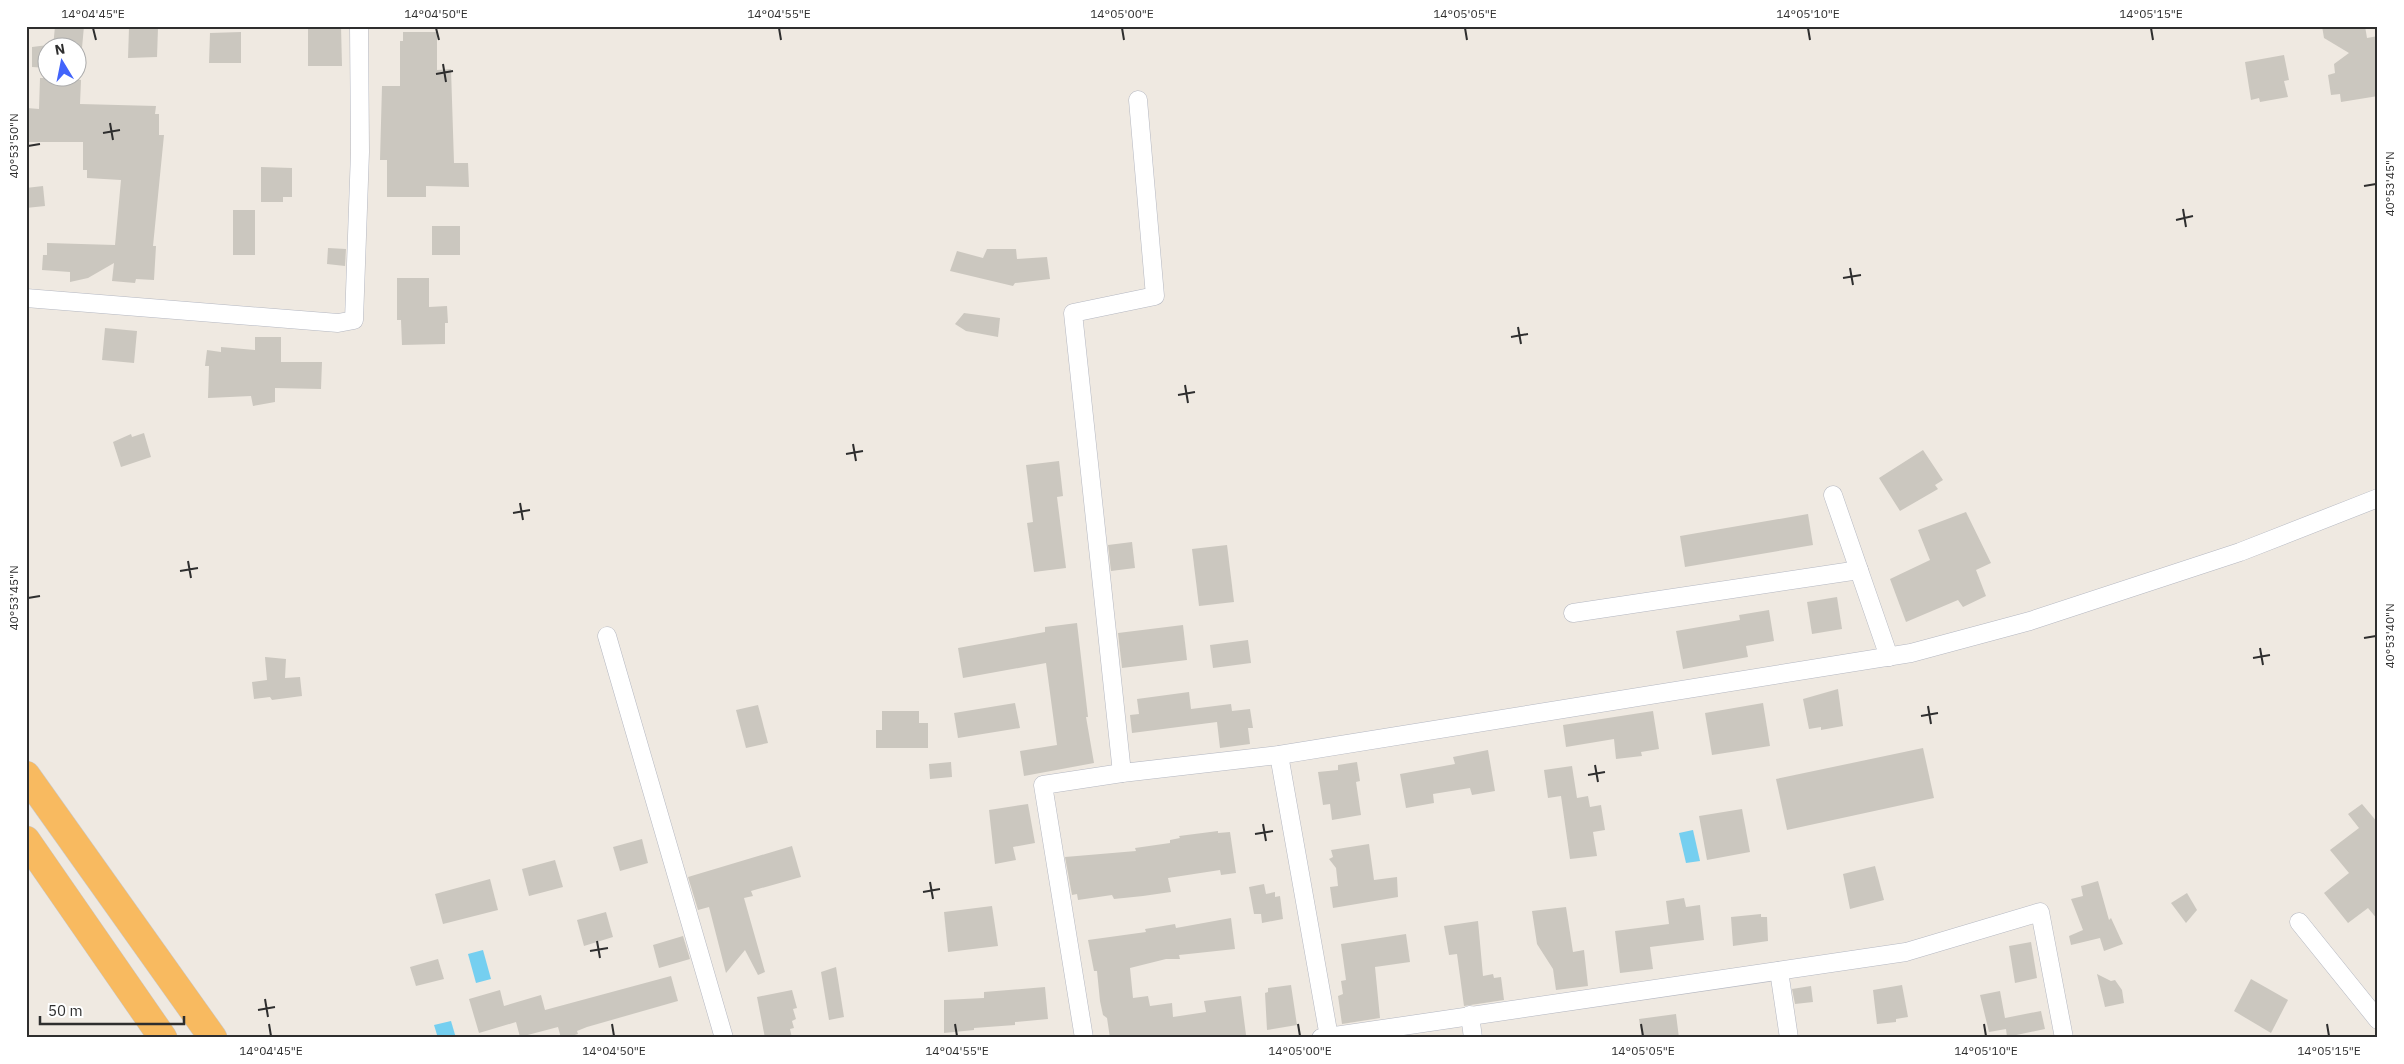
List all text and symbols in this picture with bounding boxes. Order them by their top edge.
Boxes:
text: 14°04'45"E [61,6,125,21]
text: 14°04'50"E [404,6,468,21]
text: 14°04'55"E [747,6,811,21]
text: 14°05'00"E [1090,6,1154,21]
text: 14°05'05"E [1433,6,1497,21]
text: 14°05'10"E [1776,6,1840,21]
text: 14°05'15"E [2119,6,2183,21]
north arrow [38,38,88,88]
text: N [53,39,66,59]
text: 40°53'50"N [6,113,21,179]
text: 40°53'45"N [2382,151,2397,217]
text: 40°53'45"N [6,565,21,631]
text: 40°53'40"N [2382,603,2397,669]
scale bar [40,994,184,1026]
text: 50 m [48,1001,83,1020]
text: 14°04'45"E [239,1043,303,1058]
text: 14°04'50"E [582,1043,646,1058]
text: 14°04'55"E [925,1043,989,1058]
text: 14°05'00"E [1268,1043,1332,1058]
text: 14°05'05"E [1611,1043,1675,1058]
text: 14°05'10"E [1954,1043,2018,1058]
text: 14°05'15"E [2297,1043,2361,1058]

